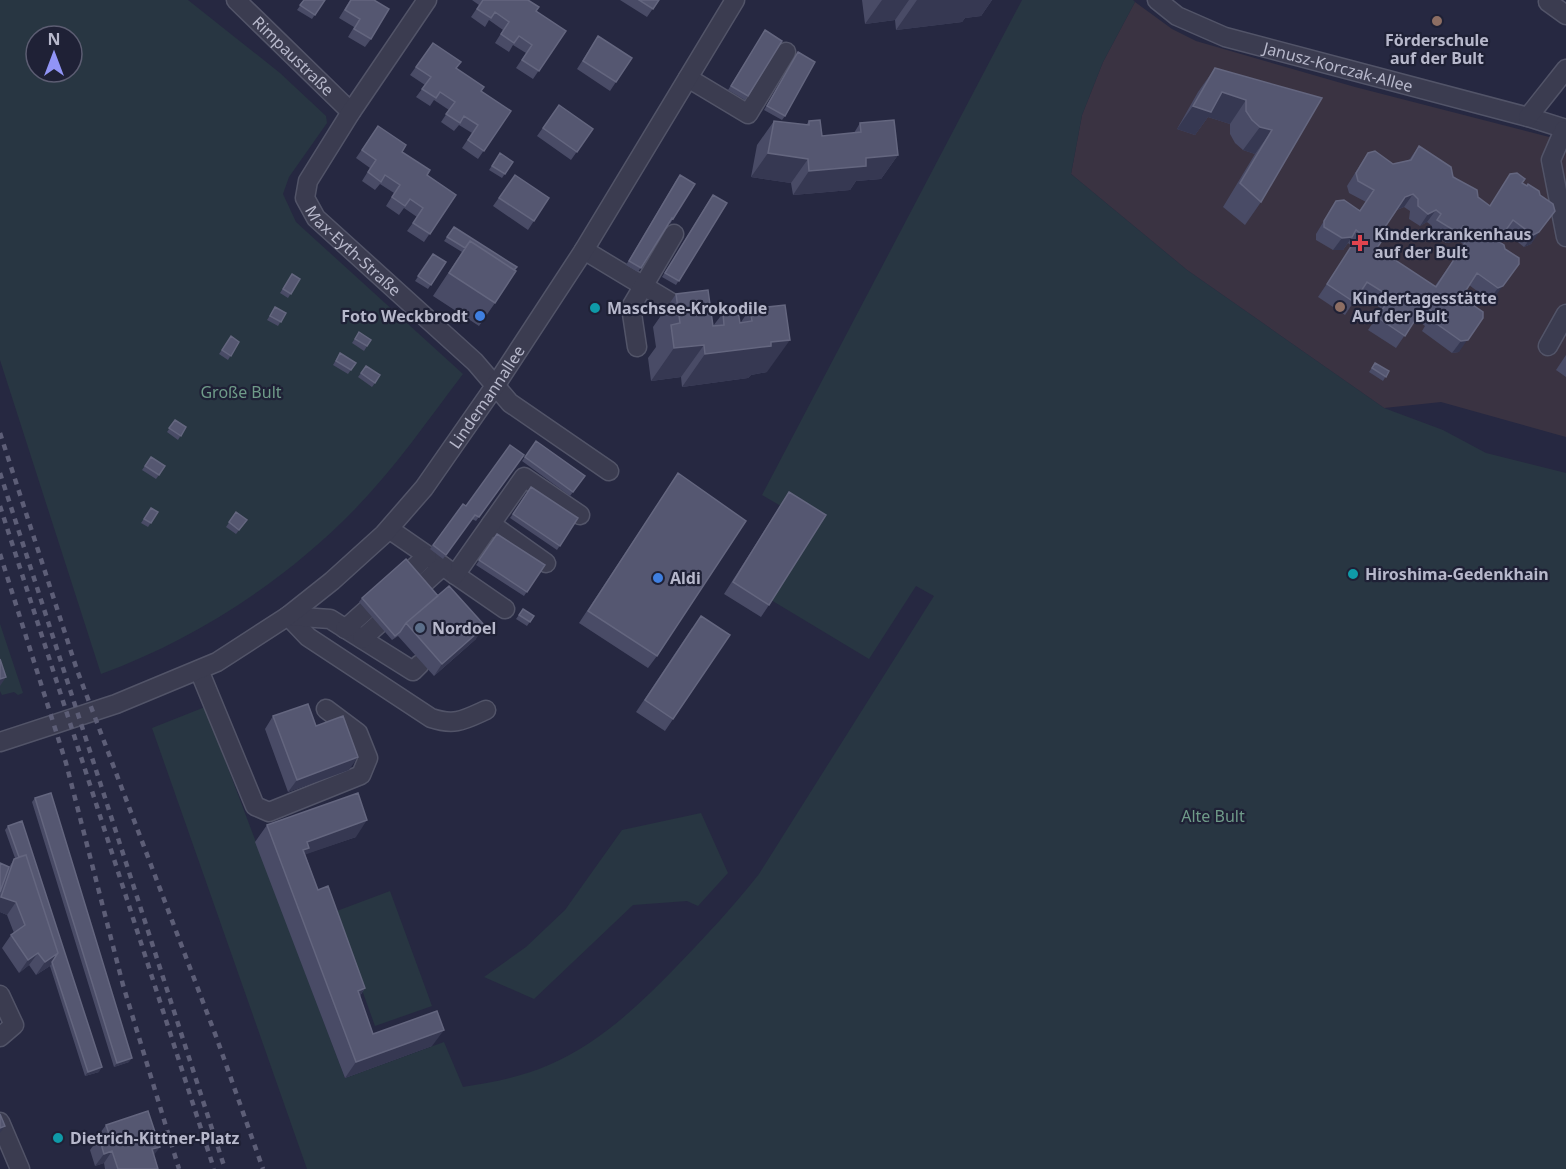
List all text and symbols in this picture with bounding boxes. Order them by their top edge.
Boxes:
street label: Rimpaustraße [248,11,339,101]
marker: Förderschule auf der Bult [1430,14,1444,28]
north arrow [24,24,84,84]
text: N [47,28,61,50]
place label: Förderschule auf der Bult [1385,29,1489,69]
street label: Janusz-Korczak-Allee [1259,36,1415,97]
street label: Max-Eyth-Straße [300,202,406,301]
place label: Kinderkrankenhaus auf der Bult [1374,223,1532,263]
marker: Kinderkrankenhaus auf der Bult [1351,234,1369,252]
place label: Kindertagesstätte Auf der Bult [1352,287,1497,327]
place label: Maschsee-Krokodile [607,297,767,319]
marker: Kindertagesstätte Auf der Bult [1333,300,1347,314]
marker: Maschsee-Krokodile [588,301,602,315]
place label: Foto Weckbrodt [341,305,468,327]
marker: Foto Weckbrodt [473,309,487,323]
street label: Lindemannallee [444,341,530,453]
park label: Große Bult [200,381,282,403]
place label: Hiroshima-Gedenkhain [1365,563,1549,585]
place label: Aldi [670,567,701,589]
marker: Hiroshima-Gedenkhain [1346,567,1360,581]
marker: Aldi [651,571,665,585]
place label: Nordoel [432,617,496,639]
marker: Nordoel [413,621,427,635]
park label: Alte Bult [1181,805,1245,827]
place label: Dietrich-Kittner-Platz [70,1127,239,1149]
marker: Dietrich-Kittner-Platz [51,1131,65,1145]

